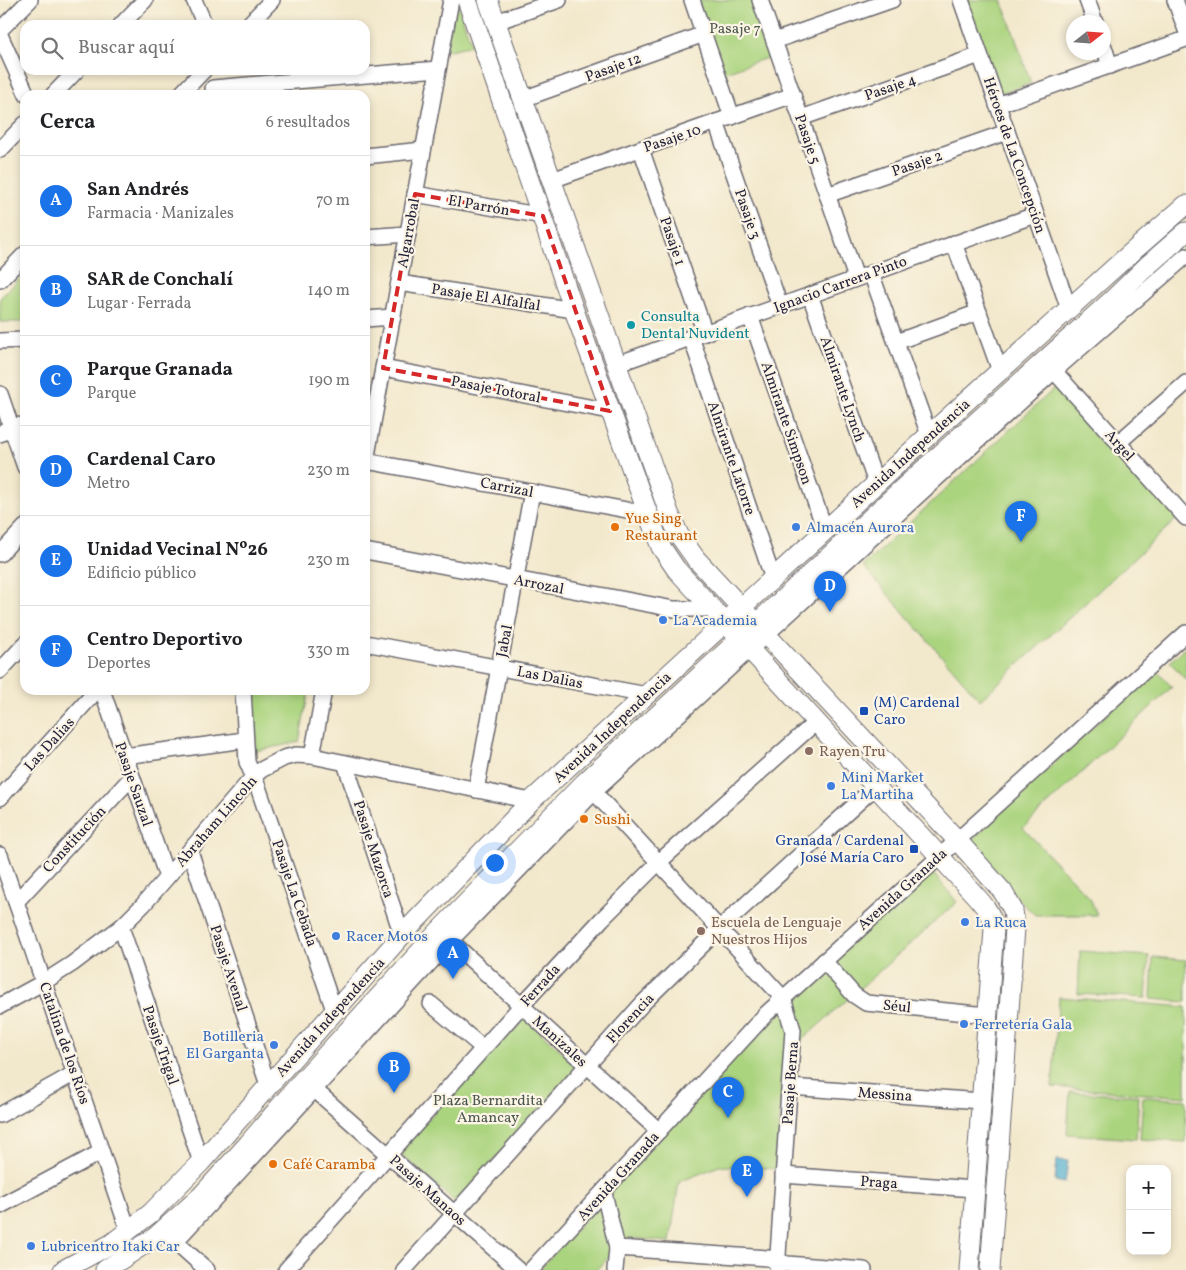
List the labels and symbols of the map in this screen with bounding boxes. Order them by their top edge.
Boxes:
north arrow [1066,15,1111,60]
park label: Pasaje 7 [709,19,761,40]
street label: Pasaje 12 [583,49,645,88]
street label: Pasaje 4 [862,70,919,107]
street label: Héroes de La Concepción [977,75,1050,236]
street label: Pasaje 5 [788,112,825,167]
street label: Pasaje 10 [641,120,704,159]
street label: Pasaje 2 [889,146,946,183]
street label: Pasaje 3 [728,186,765,243]
street label: El Parrón [446,191,511,222]
street label: Algarrobal [393,197,426,270]
street label: Pasaje 1 [653,214,690,269]
street label: Ignacio Carrera Pinto [771,251,910,319]
street label: Pasaje El Alfalfal [430,279,542,317]
place label: Consulta Dental Nuvident [641,307,750,345]
marker: Consulta Dental Nuvident [625,319,637,331]
street label: Almirante Lynch [814,334,870,445]
street label: Almirante Simpson [755,359,816,488]
street label: Pasaje Totoral [449,371,542,409]
street label: Avenida Independencia [847,395,975,514]
street label: Almirante Latorre [701,399,760,518]
street label: Argel [1099,426,1139,466]
street label: Carrizal [478,473,535,504]
pin: F [1005,501,1037,542]
place label: Yue Sing Restaurant [625,509,698,547]
place label: Almacén Aurora [806,518,914,539]
marker: Yue Sing Restaurant [609,521,621,533]
marker: Almacén Aurora [790,521,802,533]
street label: Arrozal [512,570,566,601]
pin: D [814,571,846,612]
place label: La Academia [673,611,757,632]
marker: La Academia [657,614,669,626]
street label: Jabal [492,623,519,659]
street label: Las Dalias [515,662,584,695]
street label: Avenida Independencia [549,668,677,789]
place label: (M) Cardenal Caro [874,693,960,731]
marker: (M) Cardenal Caro [858,705,870,717]
street label: Las Dalias [20,713,80,777]
street label: Pasaje Sauzal [108,739,157,830]
place label: Rayen Tru [819,742,886,763]
marker: Rayen Tru [803,745,815,757]
place label: Mini Market La Martiha [841,768,924,806]
street label: Abraham Lincoln [171,772,263,872]
marker: Mini Market La Martiha [825,780,837,792]
street label: Pasaje Mazorca [347,798,398,901]
street label: Constitución [38,802,112,878]
place label: Sushi [594,810,631,831]
marker: Sushi [578,813,590,825]
place label: Granada / Cardenal José María Caro [775,831,904,869]
street label: Pasaje La Cebada [265,837,322,950]
marker: Granada / Cardenal José María Caro [908,843,920,855]
street label: Avenida Granada [854,844,952,936]
your location [482,850,508,876]
place label: Escuela de Lenguaje Nuestros Hijos [711,913,842,951]
place label: La Ruca [975,913,1027,934]
marker: La Ruca [959,916,971,928]
street label: Pasaje Avenal [204,922,251,1014]
marker: Escuela de Lenguaje Nuestros Hijos [695,925,707,937]
place label: Racer Motos [346,927,428,948]
marker: Racer Motos [330,930,342,942]
pin: A [437,938,469,979]
street label: Avenida Independencia [272,954,391,1082]
street label: Ferrada [516,960,566,1012]
street label: Catalina de los Ríos [33,980,94,1107]
street label: Florencia [602,989,660,1049]
street label: Séul [882,996,912,1019]
street label: Pasaje Trigal [136,1003,183,1088]
street label: Manizales [527,1012,591,1073]
place label: Ferretería Gala [974,1015,1072,1036]
marker: Ferretería Gala [958,1018,970,1030]
place label: Botilleria El Garganta [186,1027,264,1065]
marker: Botilleria El Garganta [268,1039,280,1051]
street label: Pasaje Berna [778,1041,805,1126]
pin: B [378,1052,410,1093]
pin: C [712,1077,744,1118]
street label: Messina [857,1083,913,1108]
park label: Plaza Bernardita Amancay [433,1091,543,1129]
street label: Avenida Granada [573,1128,665,1226]
street label: Pasaje Manaos [384,1151,470,1231]
place label: Café Caramba [283,1155,375,1176]
pin: E [731,1156,763,1197]
marker: Café Caramba [267,1158,279,1170]
street label: Praga [859,1172,898,1195]
place label: Lubricentro Itaki Car [41,1237,179,1258]
marker: Lubricentro Itaki Car [25,1240,37,1252]

